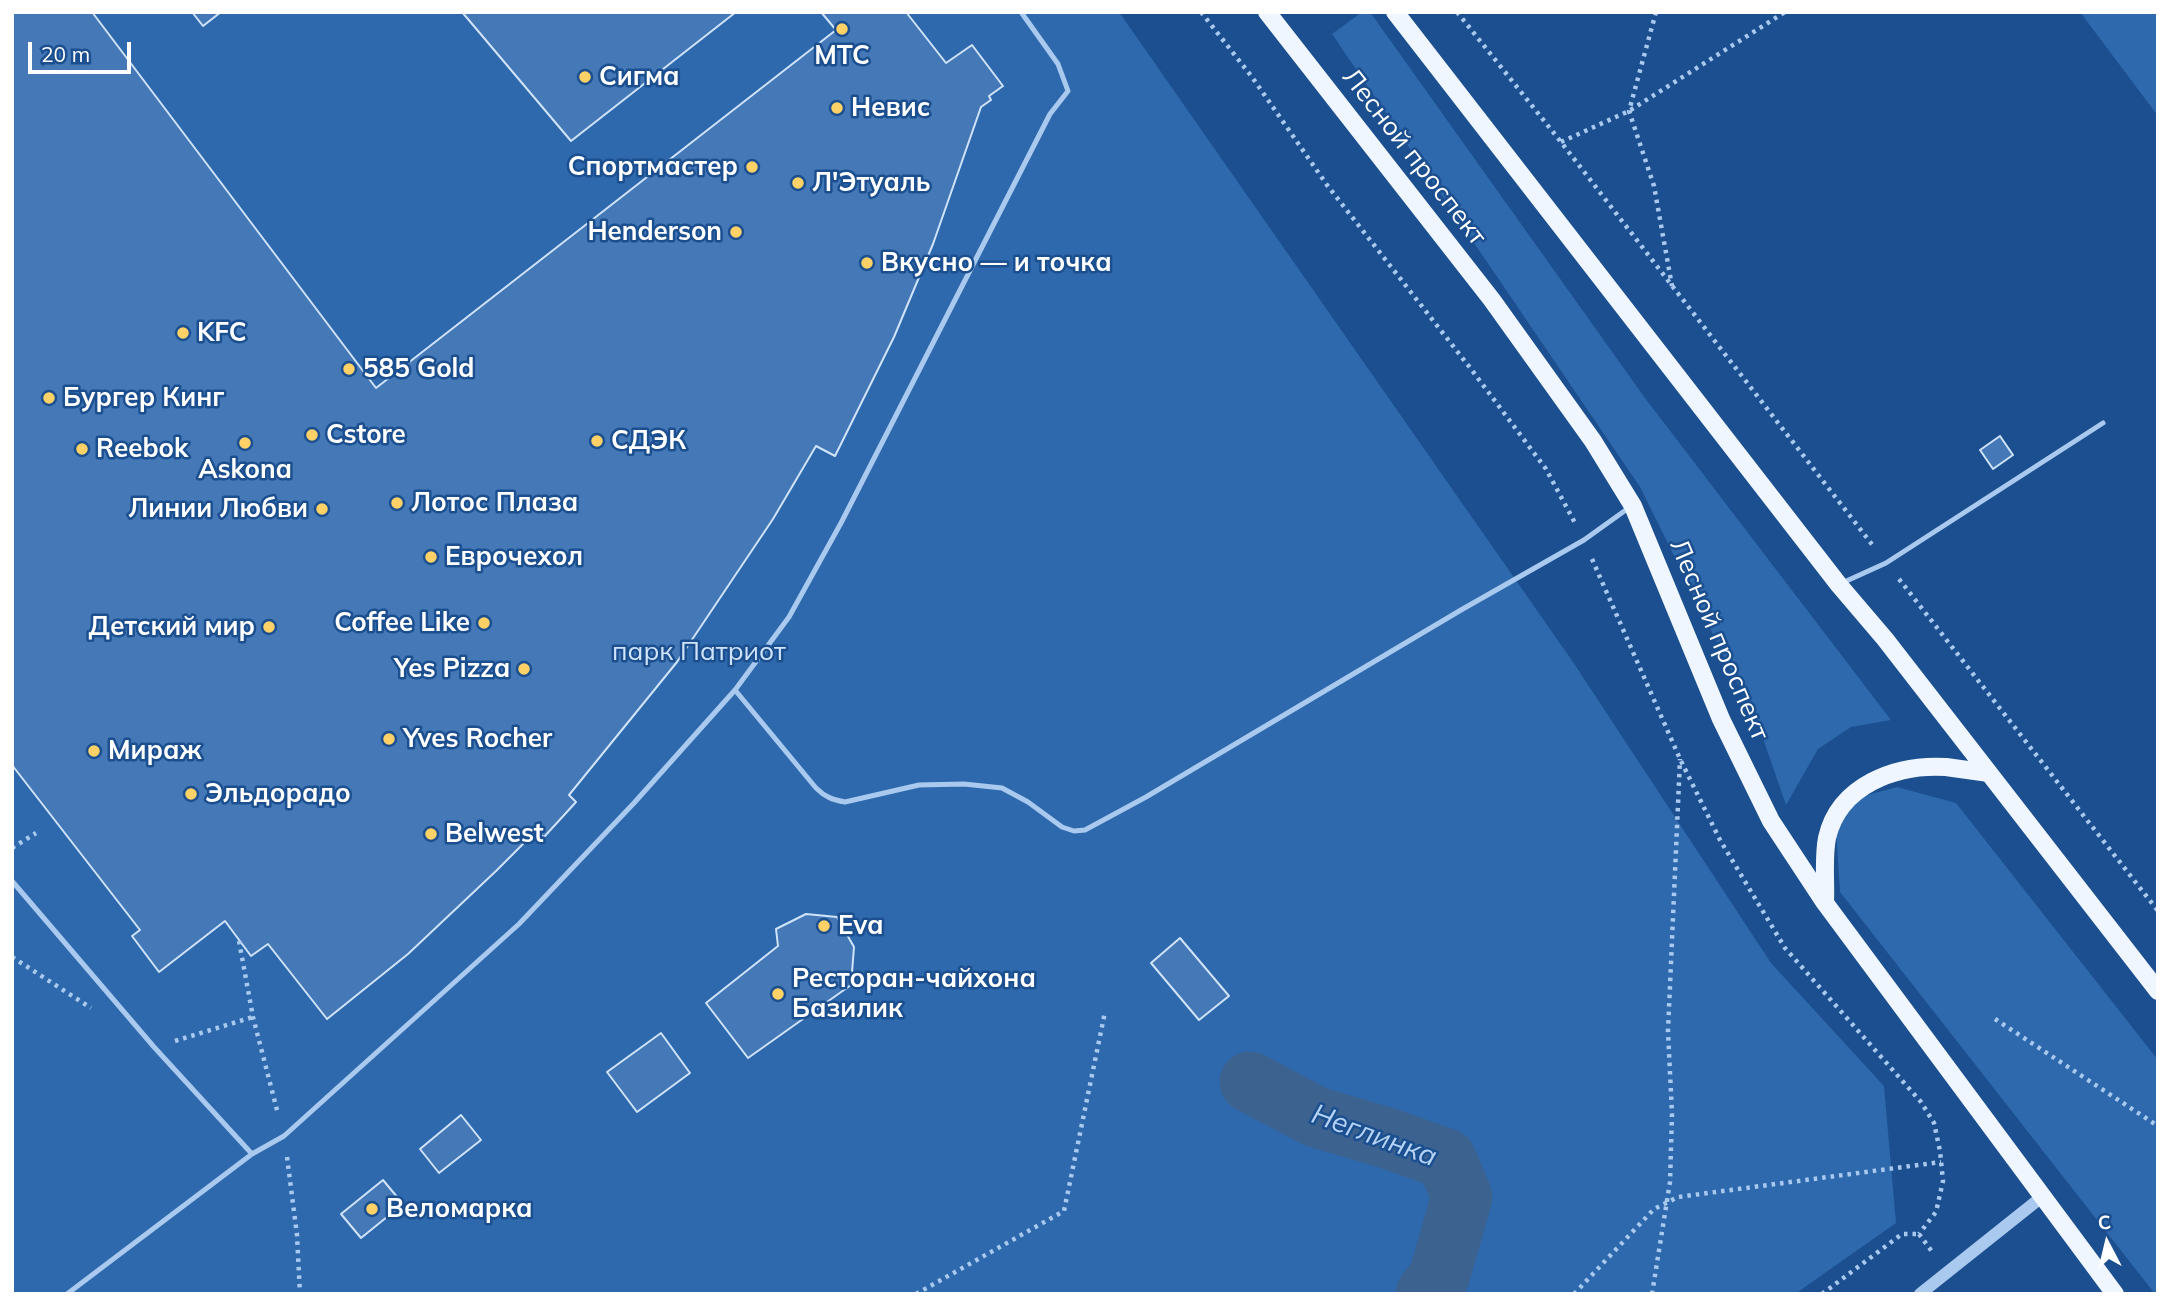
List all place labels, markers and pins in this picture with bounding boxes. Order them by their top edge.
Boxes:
marker: МТС [834,21,850,37]
place label: МТС [814,40,870,72]
place label: Сигма [599,61,680,93]
marker: Сигма [577,69,593,85]
place label: Невис [851,92,930,124]
marker: Невис [829,100,845,116]
place label: Спортмастер [568,151,738,183]
marker: Спортмастер [744,159,760,175]
place label: Л'Этуаль [812,167,930,199]
marker: Л'Этуаль [790,175,806,191]
place label: Henderson [587,216,722,248]
marker: Henderson [728,224,744,240]
place label: Вкусно — и точка [881,247,1112,279]
marker: Вкусно — и точка [859,255,875,271]
place label: KFC [197,317,247,349]
marker: KFC [175,325,191,341]
place label: 585 Gold [363,353,474,385]
marker: 585 Gold [341,361,357,377]
place label: Бургер Кинг [63,382,224,414]
marker: Бургер Кинг [41,390,57,406]
place label: Cstore [326,419,406,451]
place label: СДЭК [611,425,686,457]
marker: Cstore [304,427,320,443]
place label: Reebok [96,433,188,465]
marker: СДЭК [589,433,605,449]
marker: Askona [237,435,253,451]
marker: Reebok [74,441,90,457]
place label: Askona [198,454,292,486]
place label: Лотос Плаза [411,487,578,519]
place label: Линии Любви [128,493,308,525]
marker: Лотос Плаза [389,495,405,511]
marker: Линии Любви [314,501,330,517]
place label: Еврочехол [445,541,583,573]
marker: Еврочехол [423,549,439,565]
place label: Coffee Like [334,607,470,639]
place label: Детский мир [89,611,255,643]
marker: Coffee Like [476,615,492,631]
marker: Детский мир [261,619,277,635]
place label: Yes Pizza [394,653,510,685]
marker: Yes Pizza [516,661,532,677]
place label: Yves Rocher [403,723,552,755]
marker: Yves Rocher [381,731,397,747]
place label: Мираж [108,735,202,767]
marker: Мираж [86,743,102,759]
place label: Эльдорадо [205,778,351,810]
marker: Эльдорадо [183,786,199,802]
place label: Belwest [445,818,544,850]
marker: Belwest [423,826,439,842]
place label: Eva [838,910,883,942]
marker: Eva [816,918,832,934]
place label: Ресторан-чайхона Базилик [792,963,1036,1024]
marker: Ресторан-чайхона Базилик [770,986,786,1002]
place label: Веломарка [386,1193,533,1225]
marker: Веломарка [364,1201,380,1217]

